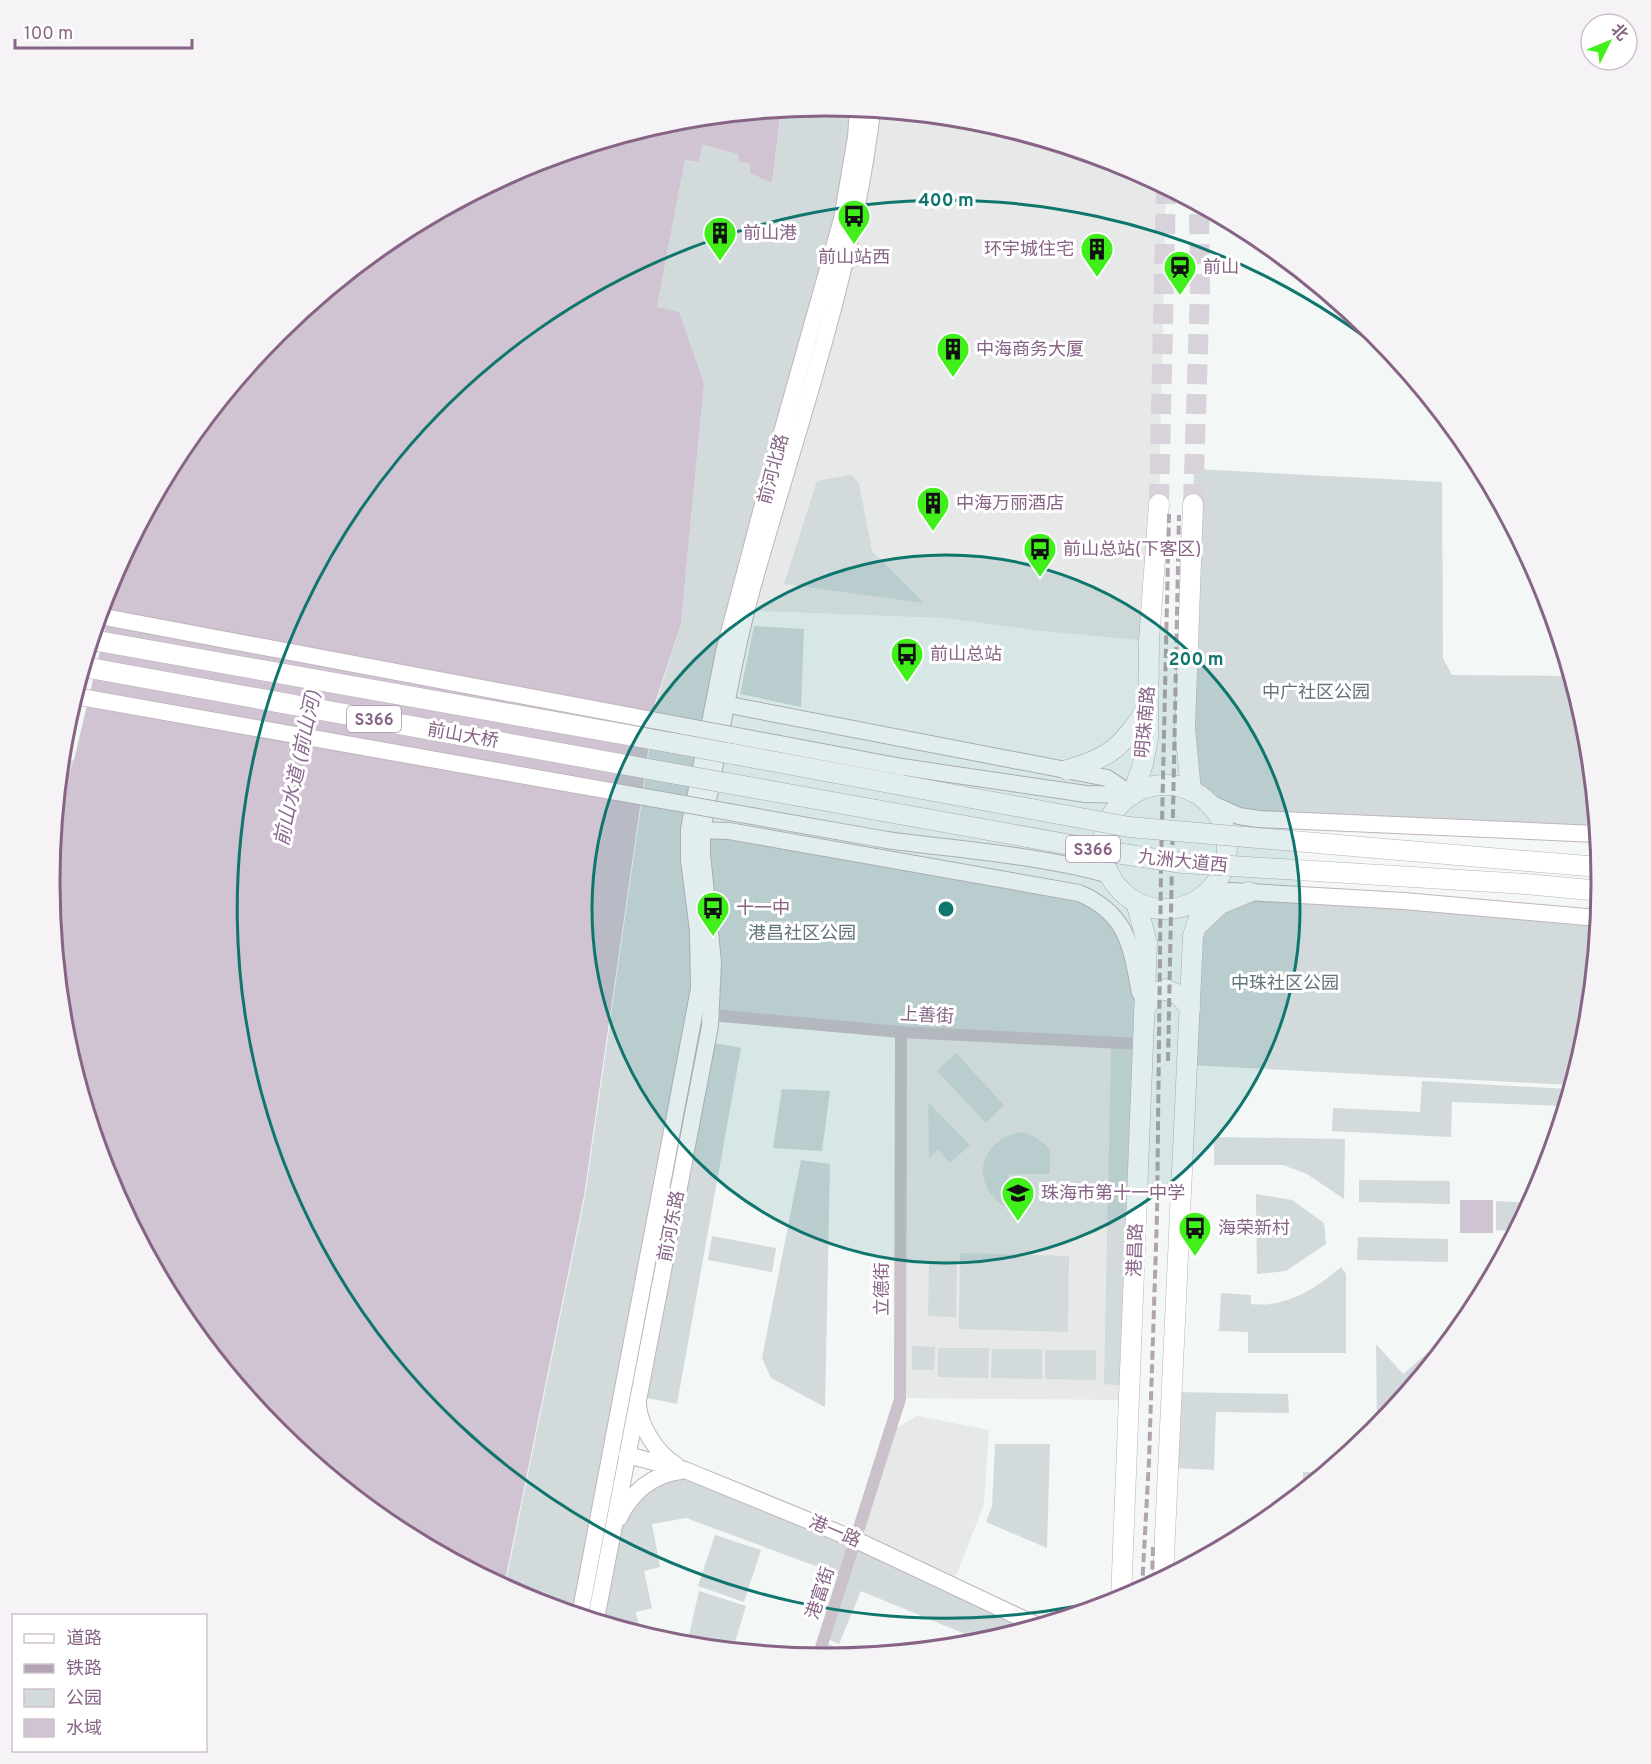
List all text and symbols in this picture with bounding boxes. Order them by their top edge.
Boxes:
scale bar [15,12,192,50]
north arrow [1579,12,1639,72]
text: 北 [1606,20,1631,46]
text: 100 m [24,23,73,46]
text: 400 m [918,190,974,213]
bus stop icon: 前山站西 [836,198,872,245]
building icon: 前山港 [702,215,738,262]
place label: 前山港 [743,223,797,246]
building icon: 环宇城住宅 [1079,231,1115,278]
place label: 环宇城住宅 [984,239,1074,262]
place label: 前山站西 [818,247,890,270]
station icon: 前山 [1162,249,1198,296]
place label: 前山 [1203,257,1239,280]
building icon: 中海商务大厦 [935,331,971,378]
place label: 中海商务大厦 [976,339,1084,362]
street label: 前河北路 [754,432,795,507]
building icon: 中海万丽酒店 [915,485,951,532]
place label: 中海万丽酒店 [956,493,1064,516]
bus stop icon: 前山总站(下客区) [1022,531,1058,578]
place label: 前山总站(下客区) [1063,539,1201,562]
bus stop icon: 前山总站 [889,636,925,683]
place label: 前山总站 [930,644,1002,667]
text: 200 m [1168,649,1224,672]
park label: 中广社区公园 [1262,682,1370,705]
street label: 明珠南路 [1132,685,1161,759]
water label: 前山水道 (前山河) [270,688,328,848]
road number: S366 [347,706,401,732]
street label: 前山大桥 [425,719,500,754]
road number: S366 [1066,836,1120,862]
street label: 九洲大道西 [1137,846,1229,879]
bus stop icon: 十一中 [695,890,731,937]
place label: 十一中 [736,898,790,921]
centre of rings [936,899,956,919]
park label: 港昌社区公园 [748,923,856,946]
park label: 中珠社区公园 [1231,973,1339,996]
street label: 上善街 [899,1004,954,1029]
school or university icon: 珠海市第十一中学 [1000,1175,1036,1222]
place label: 珠海市第十一中学 [1041,1183,1185,1206]
street label: 前河东路 [654,1189,691,1264]
bus stop icon: 海荣新村 [1177,1210,1213,1257]
place label: 海荣新村 [1218,1218,1290,1241]
street label: 港昌路 [1124,1223,1149,1277]
street label: 立德街 [872,1262,895,1316]
street label: 港一路 [805,1511,864,1554]
street label: 港富街 [802,1564,841,1623]
legend [12,1614,207,1752]
text: 道路 [66,1628,102,1651]
text: 铁路 [66,1658,102,1681]
text: 公园 [66,1688,102,1711]
text: 水域 [66,1718,102,1741]

